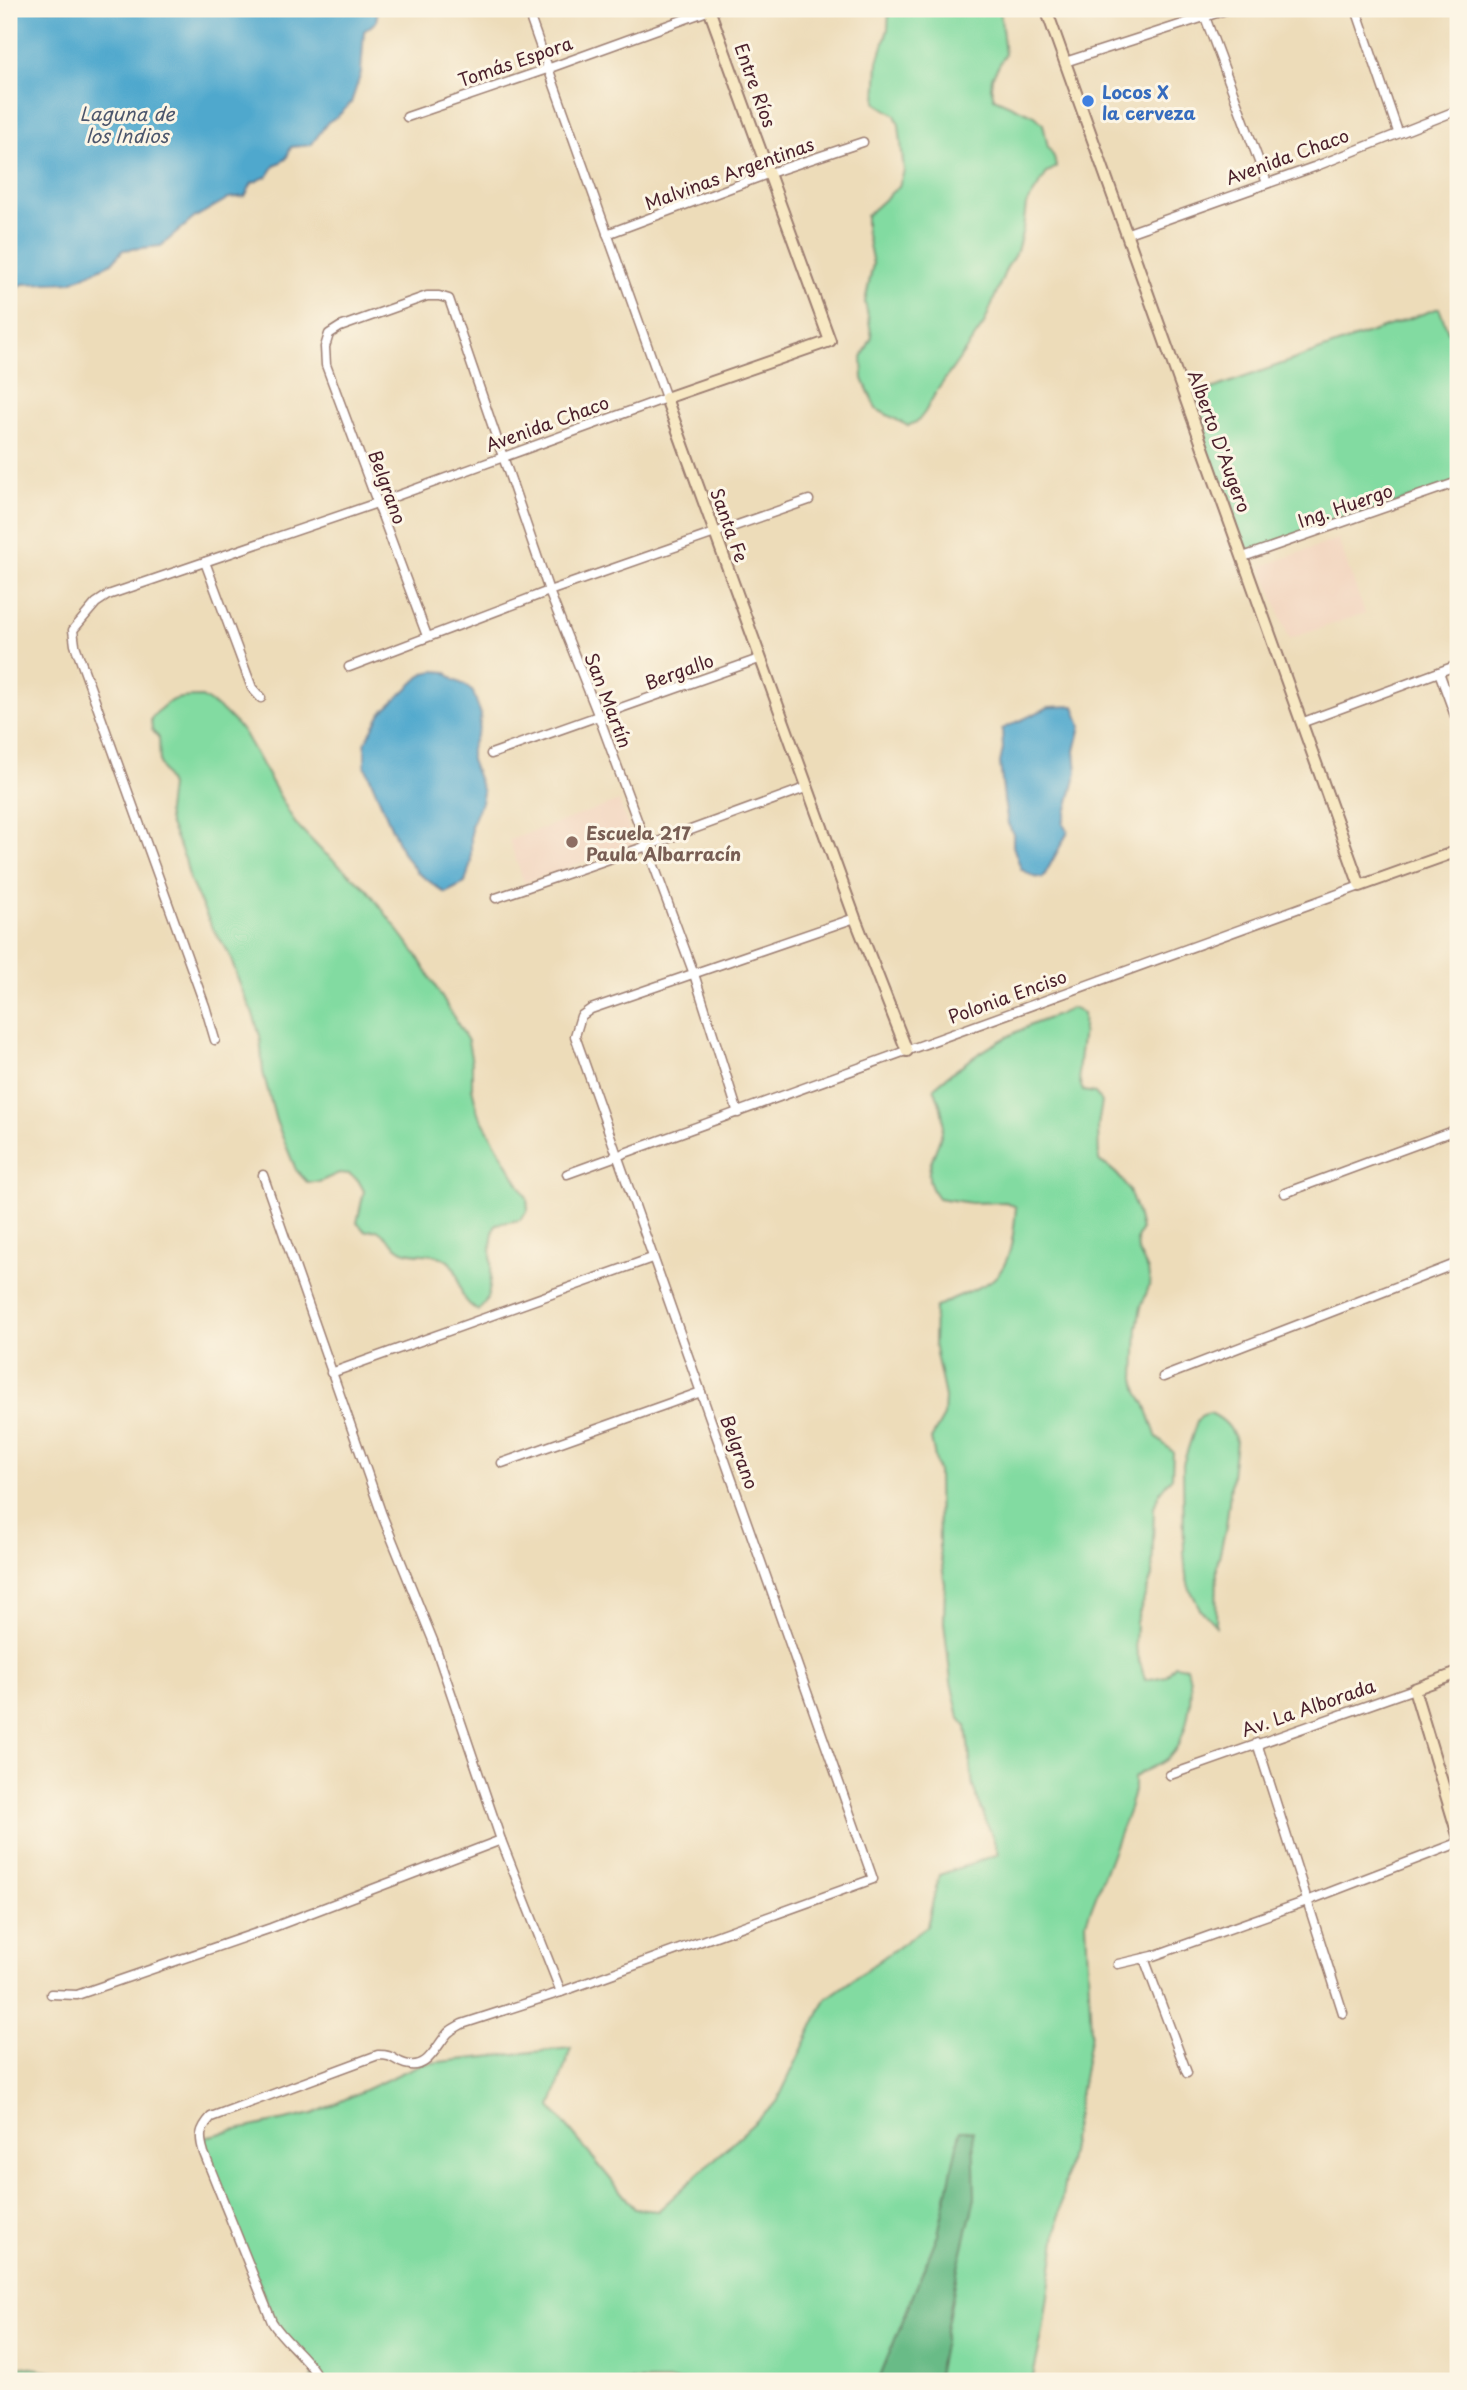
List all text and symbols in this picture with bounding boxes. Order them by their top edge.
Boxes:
street label: Tomás Espora [454,29,576,93]
street label: Entre Ríos [728,39,784,131]
place label: Locos X la cerveza [1102,78,1196,126]
marker: Locos X la cerveza [1080,93,1096,109]
water label: Laguna de los Indios [79,99,175,149]
street label: Avenida Chaco [1222,121,1352,191]
street label: Malvinas Argentinas [641,130,817,216]
street label: Alberto D'Augero [1182,366,1258,516]
street label: Avenida Chaco [482,388,612,458]
street label: Belgrano [362,446,414,528]
street label: Ing. Huergo [1294,476,1396,534]
street label: Santa Fe [704,484,756,566]
street label: Bergallo [641,646,717,696]
street label: San Martín [578,648,640,752]
place label: Escuela 217 Paula Albarracín [586,819,741,867]
marker: Escuela 217 Paula Albarracín [564,834,580,850]
street label: Polonia Enciso [944,962,1070,1030]
street label: Belgrano [714,1411,766,1493]
street label: Av. La Alborada [1237,1671,1379,1743]

